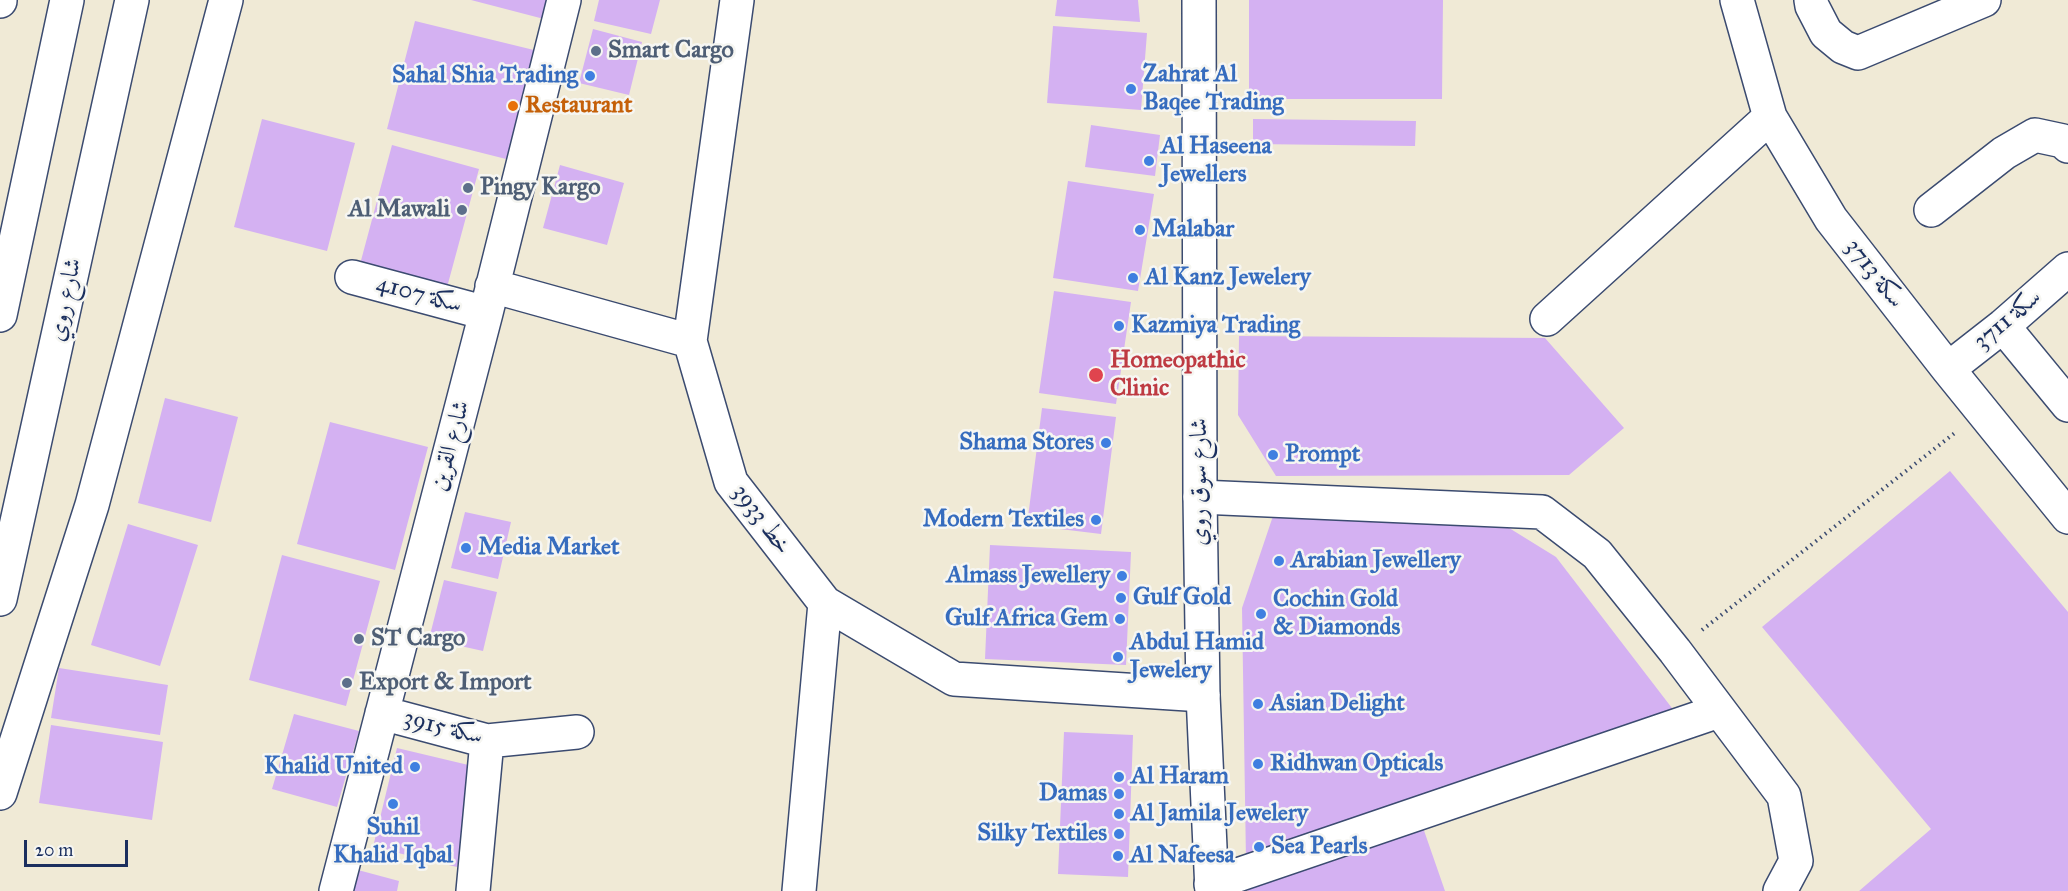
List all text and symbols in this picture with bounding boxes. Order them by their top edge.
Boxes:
place label: Smart Cargo [608,37,734,65]
marker: Smart Cargo [589,44,603,58]
place label: Zahrat Al Baqee Trading [1143,61,1283,117]
place label: Sahal Shia Trading [392,62,578,90]
marker: Sahal Shia Trading [583,69,597,83]
marker: Zahrat Al Baqee Trading [1124,82,1138,96]
place label: Restaurant [525,92,632,120]
marker: Restaurant [506,99,520,113]
place label: Al Haseena Jewellers [1161,133,1272,189]
marker: Al Haseena Jewellers [1142,154,1156,168]
place label: Pingy Kargo [480,174,601,202]
marker: Pingy Kargo [461,181,475,195]
place label: Al Mawali [349,196,450,224]
marker: Al Mawali [455,203,469,217]
place label: Malabar [1152,216,1234,244]
marker: Malabar [1133,223,1147,237]
street label: سكة 3713 [1838,234,1910,314]
street label: شارع روي [43,256,89,344]
place label: Al Kanz Jewelery [1145,264,1311,292]
street label: سكة 4107 [373,270,465,320]
marker: Al Kanz Jewelery [1126,271,1140,285]
street label: سكة 3711 [1968,283,2048,357]
place label: Kazmiya Trading [1131,312,1300,340]
marker: Kazmiya Trading [1112,319,1126,333]
place label: Homeopathic Clinic [1110,347,1246,403]
marker: Homeopathic Clinic [1087,366,1105,384]
street label: شارع القرين [425,398,477,494]
street label: شارع سوق روي [1186,418,1214,546]
place label: Shama Stores [959,429,1094,457]
marker: Shama Stores [1099,436,1113,450]
place label: Prompt [1285,441,1360,469]
marker: Prompt [1266,448,1280,462]
street label: 3933 خط [725,479,797,561]
place label: Modern Textiles [923,506,1084,534]
marker: Modern Textiles [1089,513,1103,527]
place label: Media Market [478,534,620,562]
marker: Media Market [459,541,473,555]
place label: Arabian Jewellery [1291,547,1461,575]
marker: Arabian Jewellery [1272,554,1286,568]
place label: Almass Jewellery [946,562,1110,590]
marker: Almass Jewellery [1115,569,1129,583]
place label: Gulf Gold [1133,584,1231,612]
place label: Cochin Gold & Diamonds [1273,586,1400,642]
marker: Gulf Gold [1114,591,1128,605]
place label: Gulf Africa Gem [945,605,1108,633]
marker: Cochin Gold & Diamonds [1254,607,1268,621]
marker: Gulf Africa Gem [1113,612,1127,626]
place label: ST Cargo [371,625,465,653]
place label: Abdul Hamid Jewelery [1130,629,1264,685]
marker: ST Cargo [352,632,366,646]
marker: Abdul Hamid Jewelery [1111,650,1125,664]
place label: Export & Import [359,669,531,697]
marker: Export & Import [340,676,354,690]
place label: Asian Delight [1270,690,1405,718]
marker: Asian Delight [1251,697,1265,711]
street label: سكة 3915 [400,704,486,752]
place label: Ridhwan Opticals [1270,750,1443,778]
place label: Khalid United [264,753,403,781]
marker: Ridhwan Opticals [1251,757,1265,771]
marker: Khalid United [408,760,422,774]
place label: Al Haram [1131,763,1229,791]
marker: Al Haram [1112,770,1126,784]
place label: Damas [1039,780,1107,808]
marker: Damas [1112,787,1126,801]
marker: Suhil Khalid Iqbal [386,797,400,811]
place label: Al Jamila Jewelery [1131,800,1308,828]
marker: Al Jamila Jewelery [1112,807,1126,821]
place label: Suhil Khalid Iqbal [333,814,453,870]
place label: Silky Textiles [977,820,1107,848]
marker: Silky Textiles [1112,827,1126,841]
scale bar [27,828,130,866]
place label: Sea Pearls [1271,833,1368,861]
text: 20 m [35,839,73,861]
marker: Sea Pearls [1252,840,1266,854]
place label: Al Nafeesa [1130,842,1235,870]
marker: Al Nafeesa [1111,849,1125,863]

